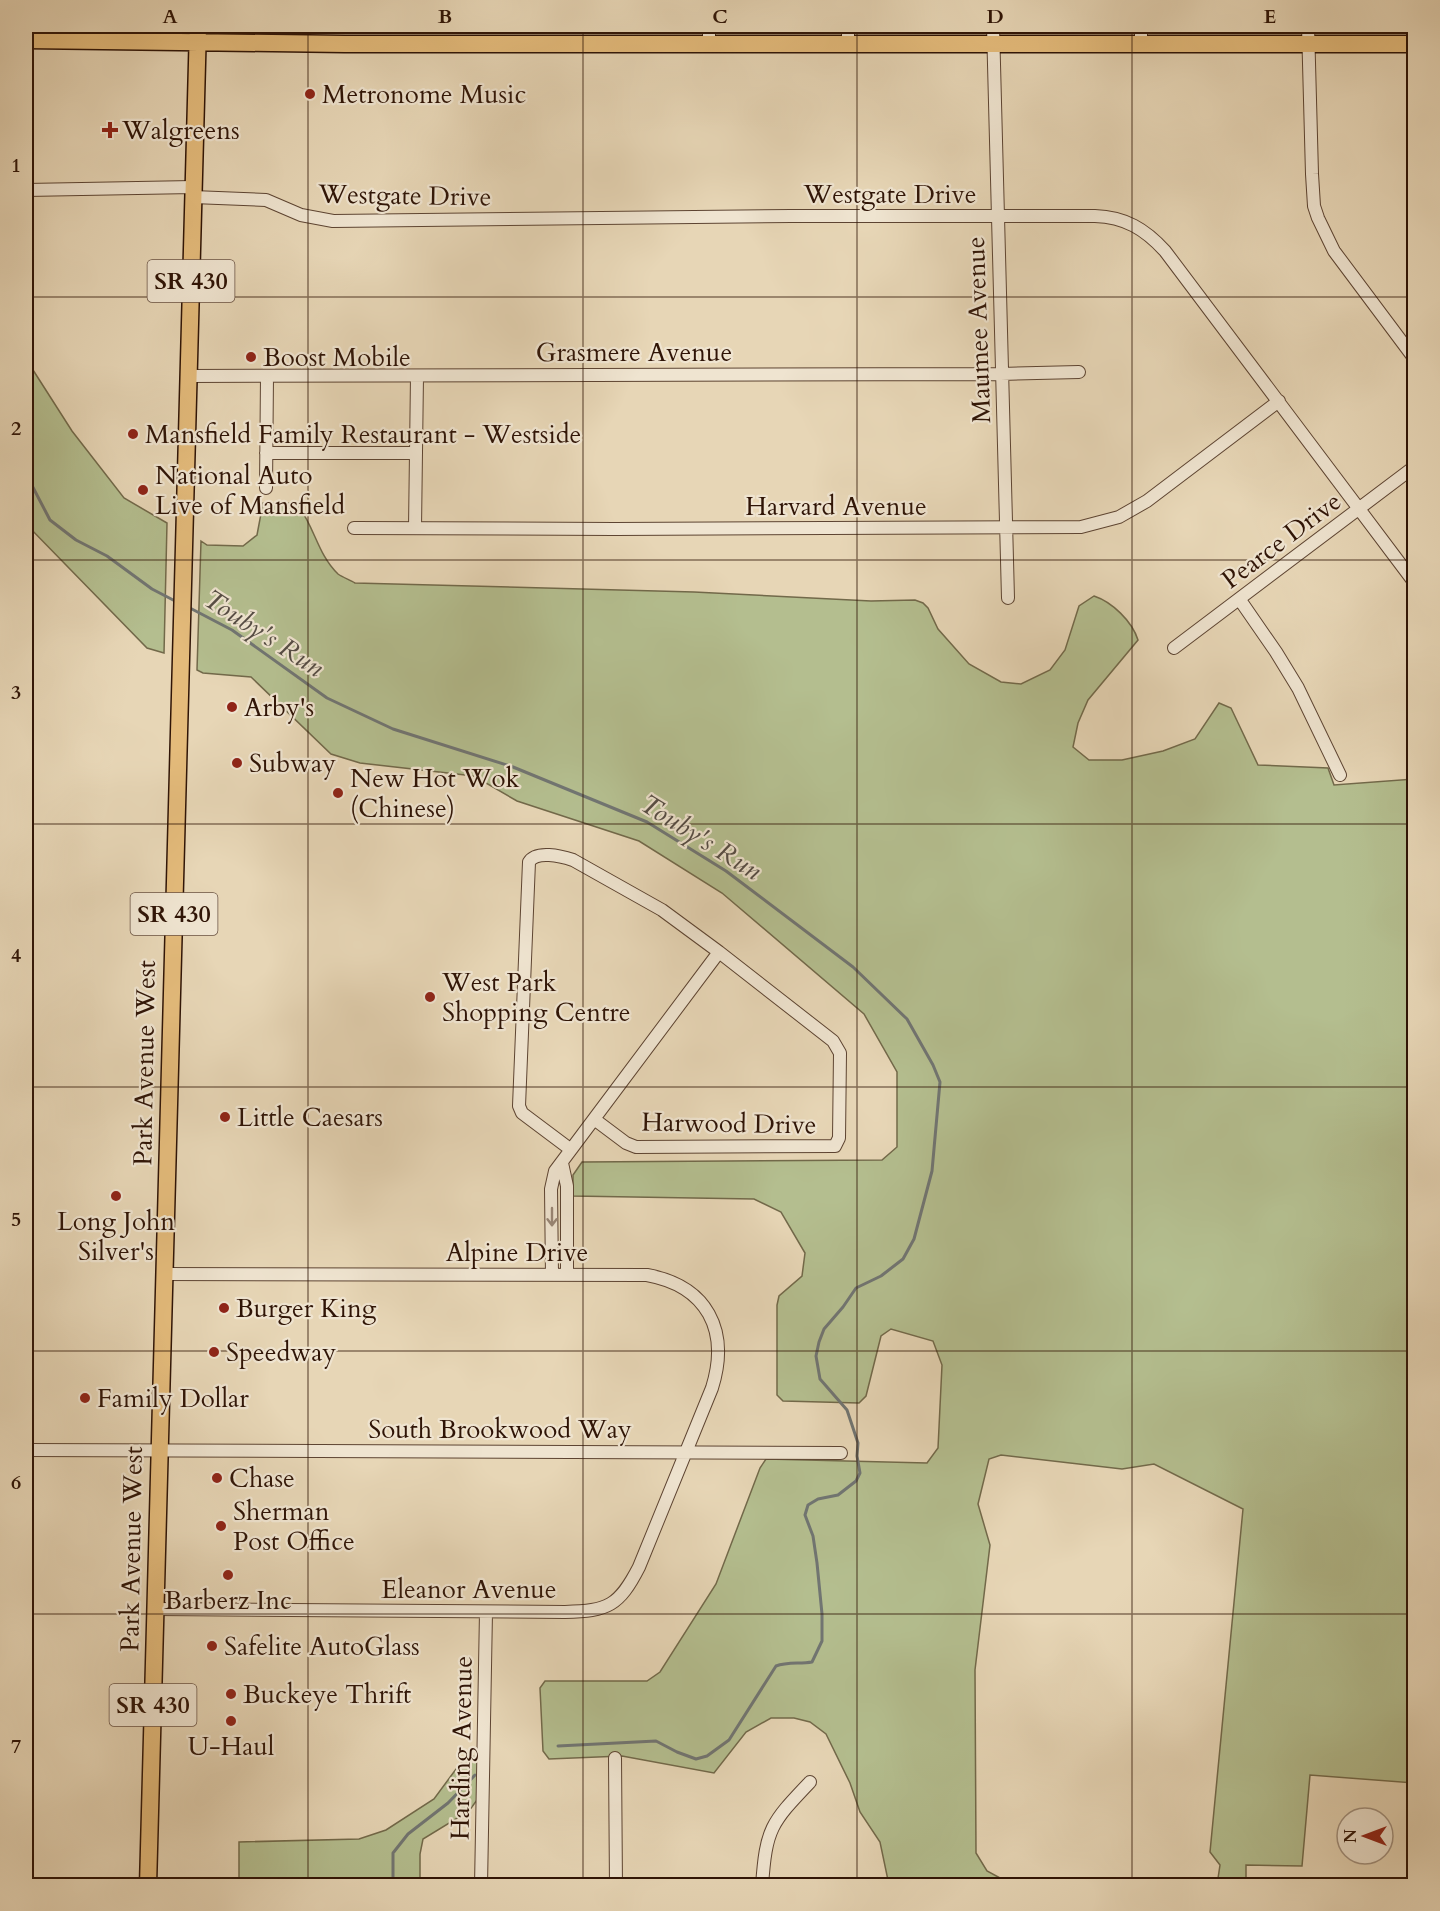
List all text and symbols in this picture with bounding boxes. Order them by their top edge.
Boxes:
text: A [162,3,178,30]
text: B [438,3,452,30]
text: C [712,3,728,30]
text: D [986,3,1004,30]
text: E [1264,3,1276,30]
place label: Metronome Music [322,77,526,112]
marker: Metronome Music [303,87,317,101]
place label: Walgreens [121,113,240,148]
marker: Walgreens [103,123,117,137]
text: 1 [11,152,21,179]
street label: Westgate Drive [317,176,492,215]
street label: Westgate Drive [802,177,977,212]
street label: Maumee Avenue [958,236,999,424]
road number: SR 430 [148,260,234,302]
street label: Grasmere Avenue [536,335,732,370]
place label: Boost Mobile [263,340,411,375]
marker: Boost Mobile [244,350,258,364]
text: 2 [11,415,21,442]
place label: Mansfield Family Restaurant - Westside [145,417,581,452]
marker: Mansfield Family Restaurant - Westside [126,427,140,441]
place label: National Auto Live of Mansfield [155,458,345,523]
marker: National Auto Live of Mansfield [136,483,150,497]
street label: Pearce Drive [1214,484,1348,597]
street label: Harvard Avenue [745,489,927,524]
water label: Touby's Run [196,581,331,686]
text: 3 [11,679,21,706]
place label: Arby's [244,690,314,725]
marker: Arby's [225,700,239,714]
place label: Subway [249,746,336,781]
marker: Subway [230,756,244,770]
place label: New Hot Wok (Chinese) [350,761,520,826]
marker: New Hot Wok (Chinese) [331,786,345,800]
water label: Touby's Run [633,786,768,889]
road number: SR 430 [130,893,218,935]
text: 4 [11,942,21,969]
street label: Park Avenue West [125,960,164,1166]
place label: West Park Shopping Centre [441,965,631,1030]
marker: West Park Shopping Centre [423,990,437,1004]
place label: Little Caesars [237,1100,383,1135]
street label: Harwood Drive [641,1104,817,1143]
marker: Little Caesars [218,1110,232,1124]
marker: Long John Silver's [109,1189,123,1203]
place label: Long John Silver's [57,1204,175,1269]
text: 5 [11,1206,21,1233]
one-way arrow [546,1207,557,1227]
street label: Alpine Drive [446,1235,588,1270]
place label: Burger King [236,1291,377,1326]
marker: Burger King [217,1301,231,1315]
place label: Speedway [226,1335,336,1370]
marker: Speedway [207,1345,221,1359]
place label: Family Dollar [97,1381,249,1416]
marker: Family Dollar [78,1391,92,1405]
street label: South Brookwood Way [368,1412,632,1447]
street label: Park Avenue West [112,1446,151,1652]
place label: Chase [229,1461,295,1496]
text: 6 [11,1469,21,1496]
marker: Chase [210,1471,224,1485]
place label: Sherman Post Office [233,1494,355,1559]
marker: Sherman Post Office [214,1519,228,1533]
marker: Barberz Inc [221,1568,235,1582]
street label: Eleanor Avenue [381,1572,557,1607]
place label: Barberz Inc [164,1583,292,1618]
place label: Safelite AutoGlass [224,1629,420,1664]
marker: Safelite AutoGlass [205,1639,219,1653]
street label: Harding Avenue [442,1656,481,1840]
place label: Buckeye Thrift [243,1677,411,1712]
road number: SR 430 [110,1684,196,1726]
marker: Buckeye Thrift [224,1687,238,1701]
marker: U-Haul [224,1714,238,1728]
place label: U-Haul [188,1729,275,1764]
text: 7 [11,1733,21,1760]
north arrow [1335,1806,1395,1866]
text: N [1340,1829,1362,1843]

